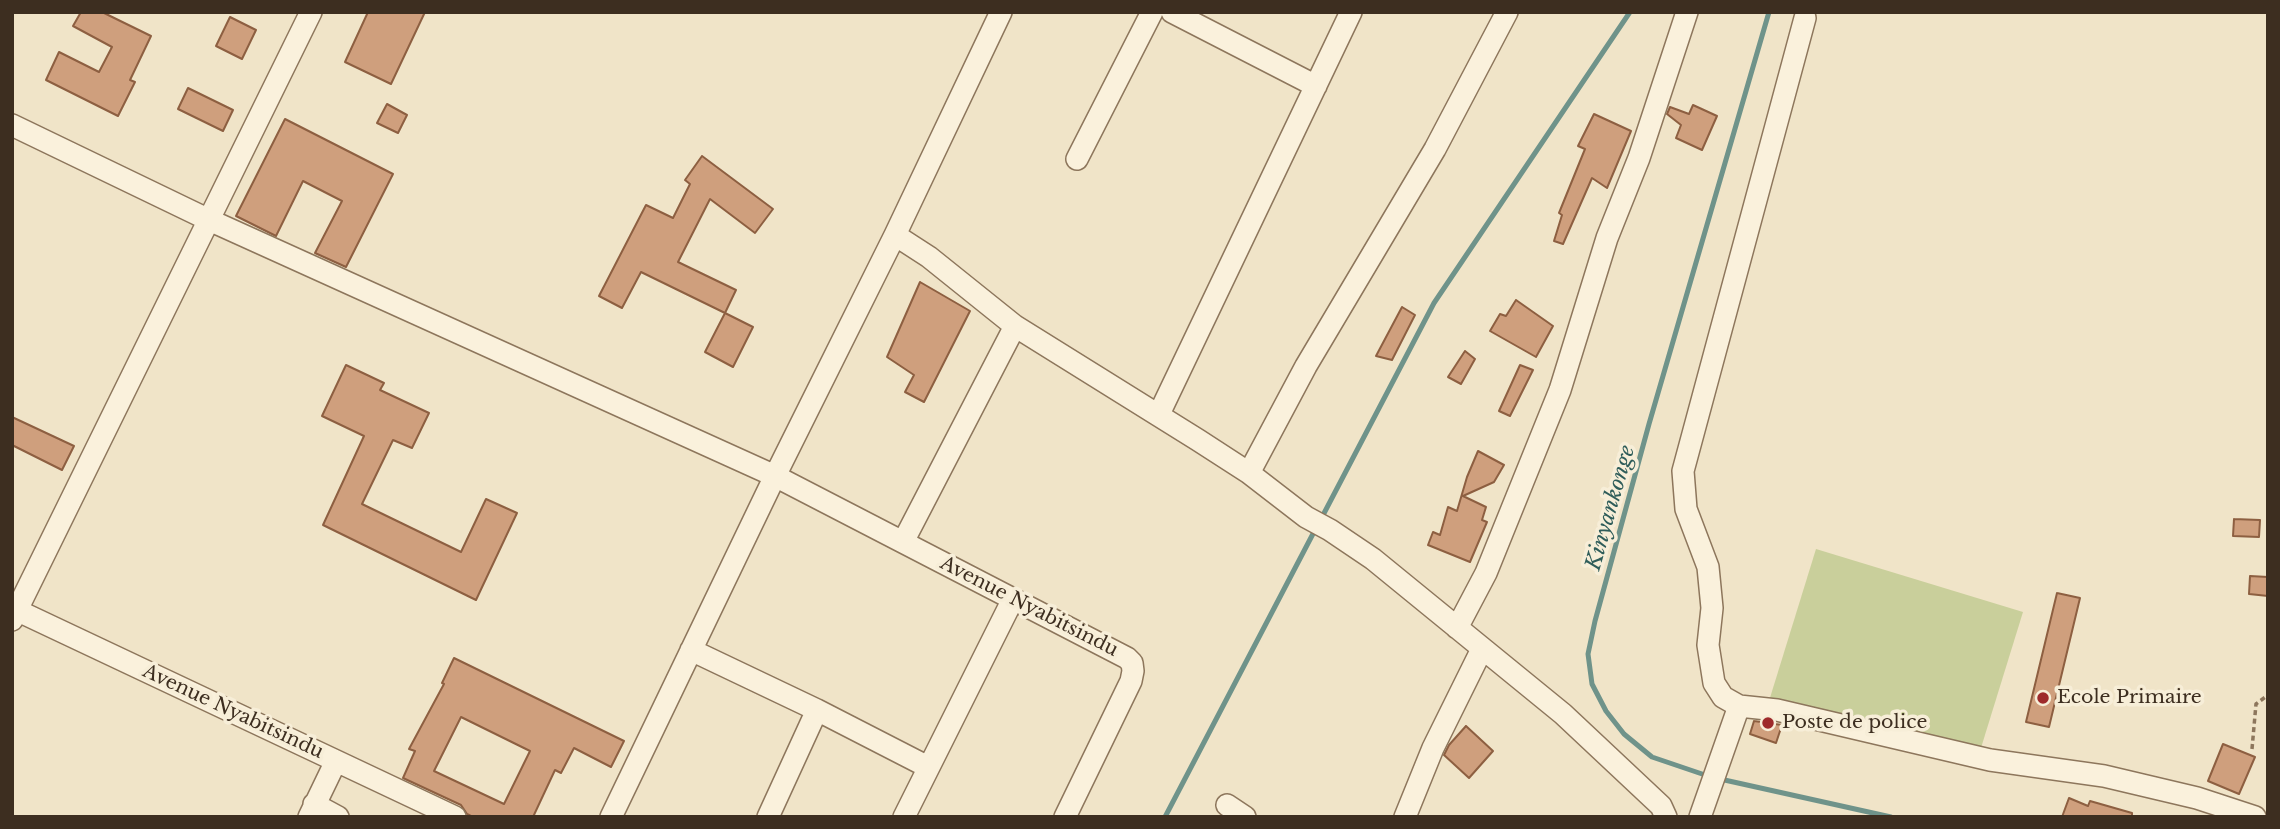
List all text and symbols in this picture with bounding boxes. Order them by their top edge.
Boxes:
water label: Kinyankonge [1581,443,1641,573]
street label: Avenue Nyabitsindu [936,552,1122,662]
street label: Avenue Nyabitsindu [139,660,327,764]
place label: Ecole Primaire [2057,687,2202,709]
marker: Ecole Primaire [2035,690,2051,706]
place label: Poste de police [1782,712,1927,734]
marker: Poste de police [1760,715,1776,731]

